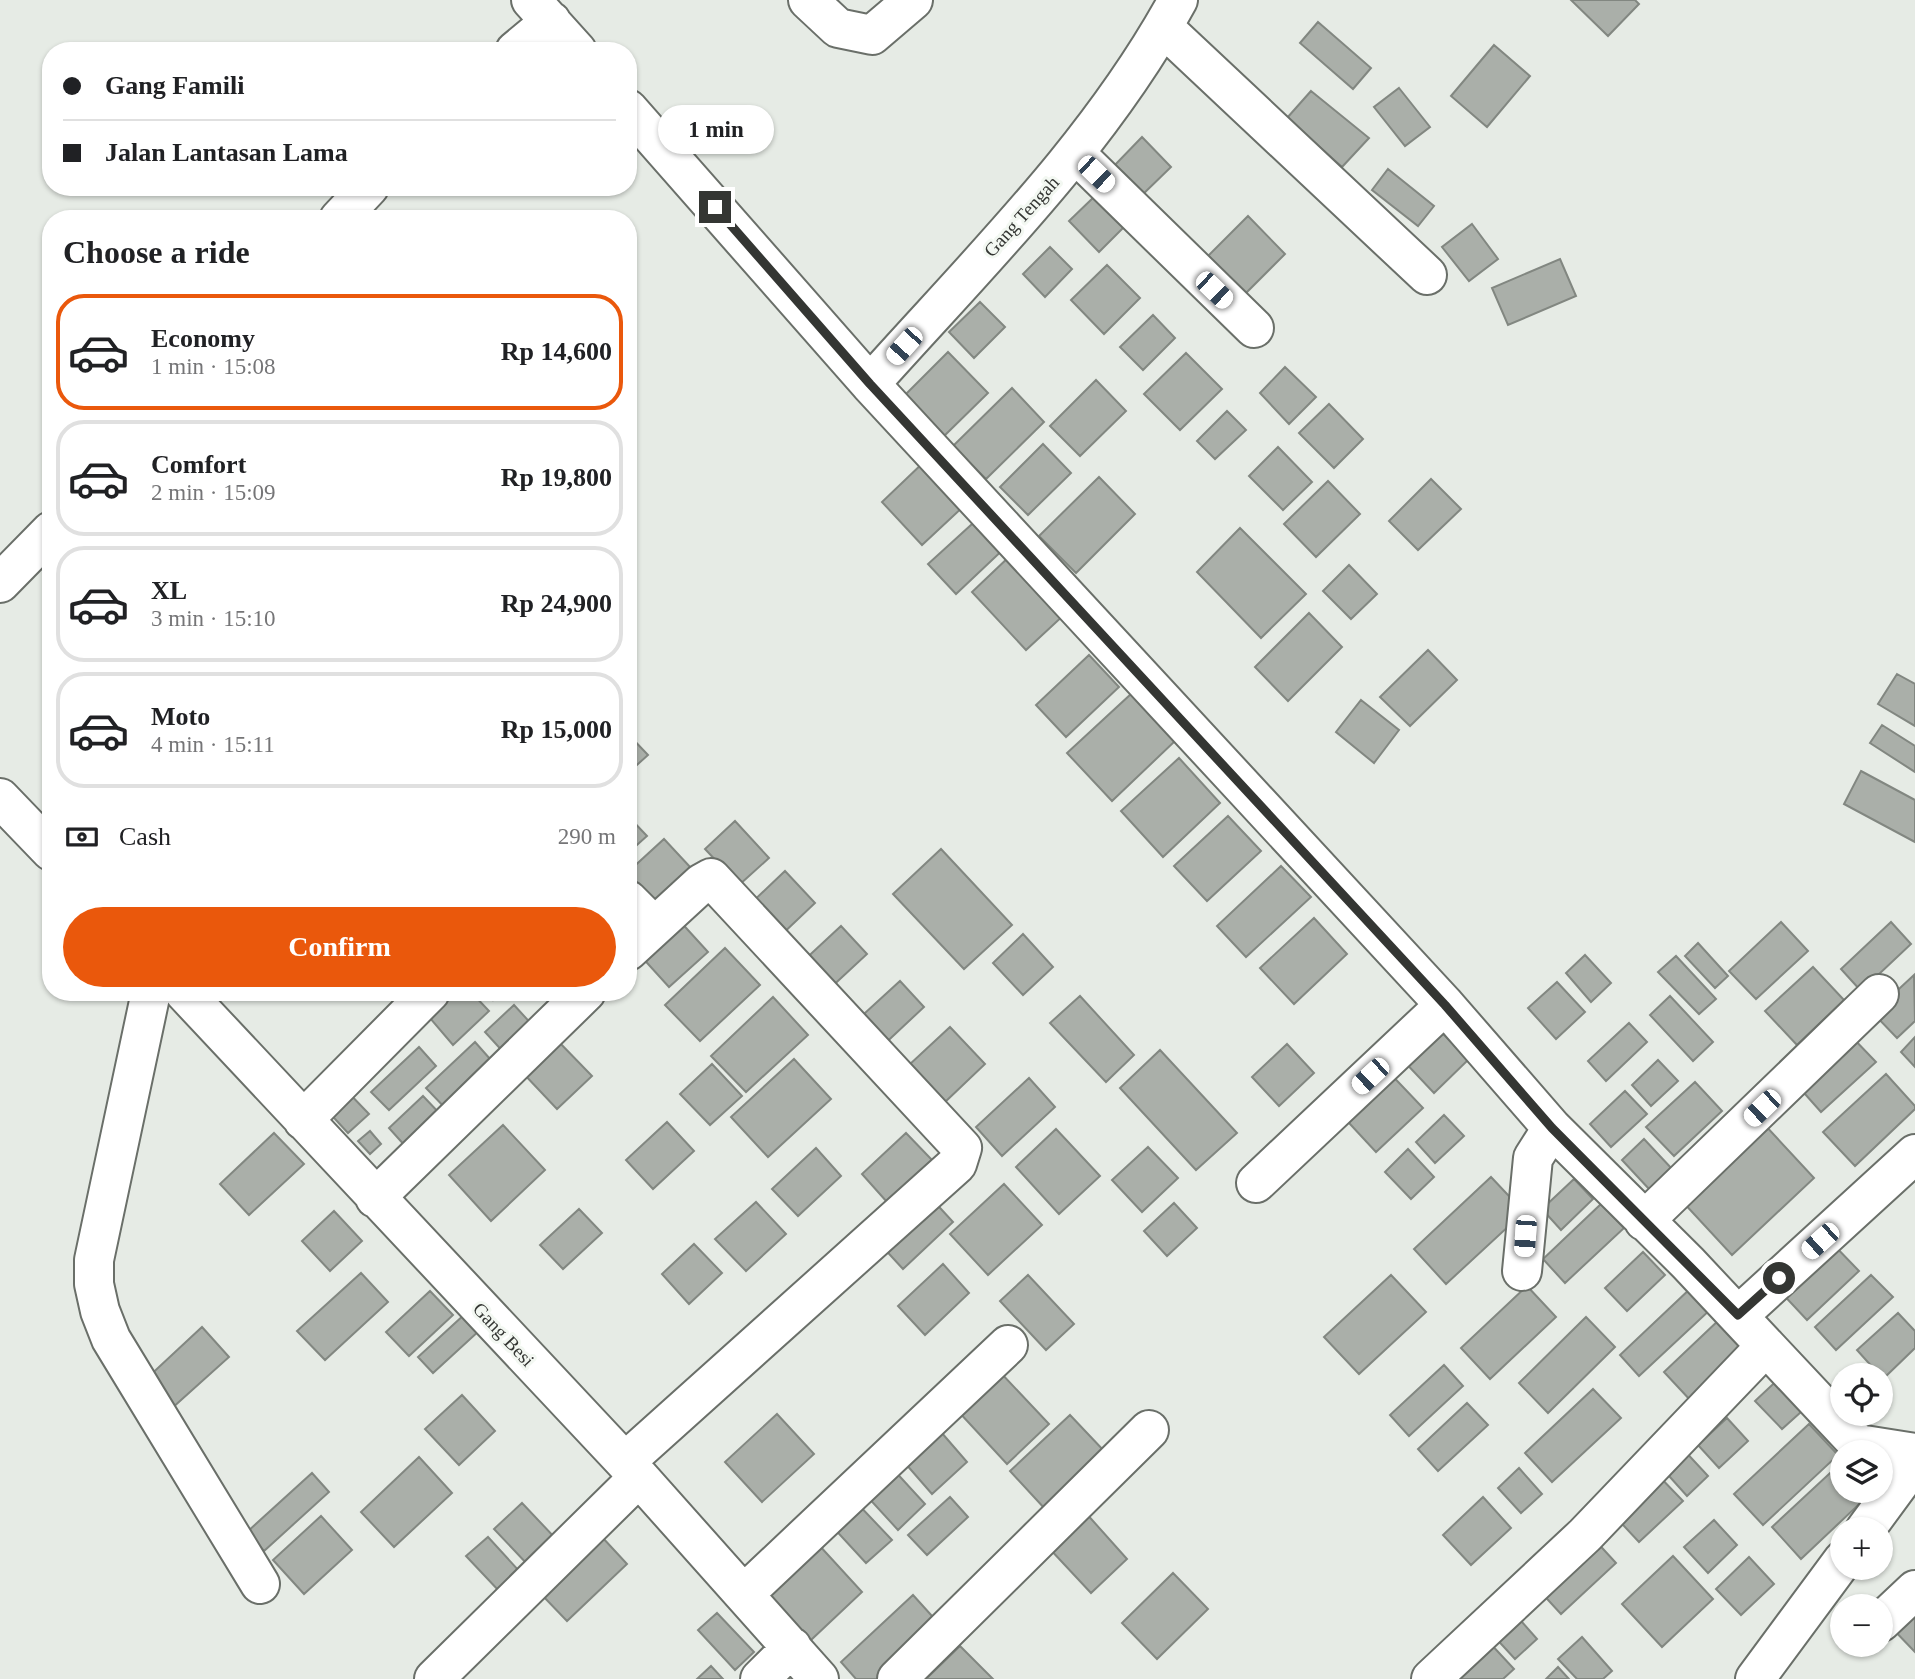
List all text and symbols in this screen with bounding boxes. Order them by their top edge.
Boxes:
text: Gang Famili [105,71,244,100]
callout: 1 min [657,106,773,154]
text: 1 min [688,117,744,142]
text: Jalan Lantasan Lama [105,138,348,167]
car [1074,152,1119,196]
street label: Gang Tengah [980,171,1063,261]
route end [699,191,731,223]
text: Choose a ride [63,234,250,270]
car [1192,268,1237,312]
icon: car [67,321,130,384]
car [883,323,926,369]
text: Economy [151,324,255,353]
text: Rp 14,600 [501,337,612,366]
text: 1 min · 15:08 [151,354,276,379]
icon: car [67,447,130,510]
text: Comfort [151,450,246,479]
text: Rp 19,800 [501,463,612,492]
text: 2 min · 15:09 [151,480,276,505]
icon: car [67,573,130,636]
text: XL [151,576,187,605]
text: Rp 24,900 [501,589,612,618]
text: 3 min · 15:10 [151,606,276,631]
icon: car [67,699,130,762]
text: Moto [151,702,210,731]
text: Rp 15,000 [501,715,612,744]
text: 4 min · 15:11 [151,732,275,757]
icon: cash [63,818,101,856]
text: Cash [119,822,171,851]
text: 290 m [558,824,616,849]
button: Confirm [63,907,616,987]
car [1348,1054,1393,1098]
car [1740,1086,1785,1130]
car [1514,1214,1537,1258]
car [1798,1219,1843,1263]
route start [1763,1262,1795,1294]
street label: Gang Besi [469,1298,538,1371]
map controls [1830,1363,1893,1657]
button: locate [1830,1363,1893,1426]
button: layers [1830,1440,1893,1503]
button: + [1830,1517,1893,1580]
button: − [1830,1594,1893,1657]

